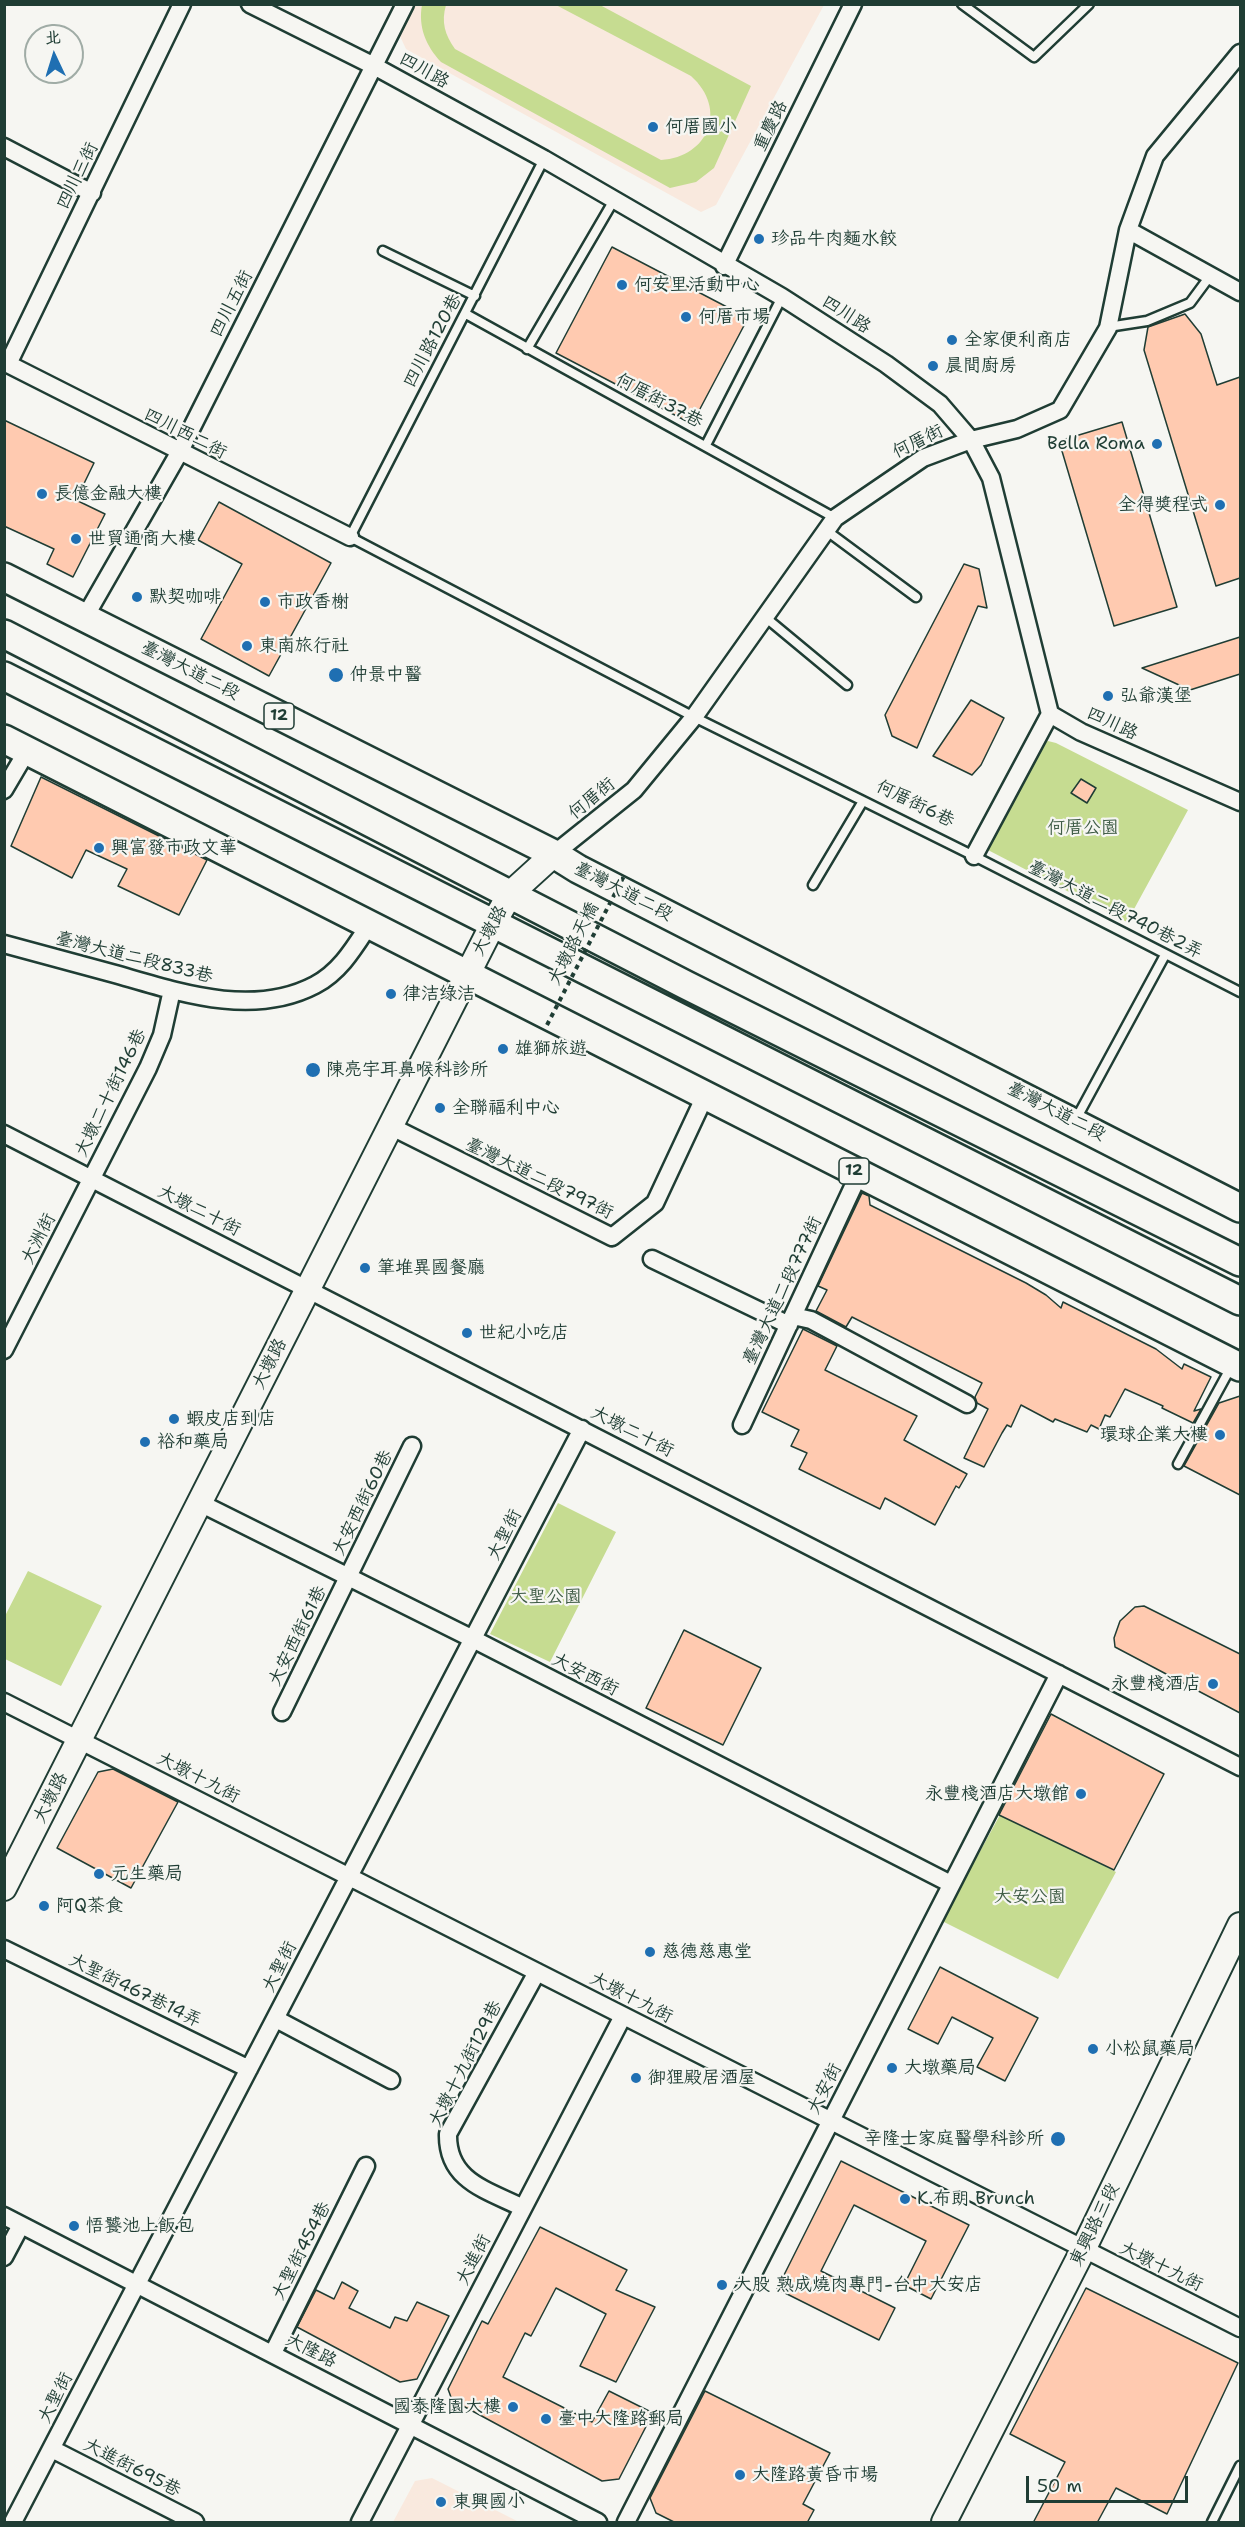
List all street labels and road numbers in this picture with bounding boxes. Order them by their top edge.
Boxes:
street label: 四川路 [395,48,453,94]
street label: 重慶路 [749,97,793,155]
street label: 四川三街 [53,139,103,213]
street label: 四川五街 [206,267,258,341]
street label: 四川路120巷 [399,290,467,392]
street label: 四川路 [817,291,875,339]
street label: 何厝街37巷 [612,369,706,433]
street label: 四川西二街 [140,404,230,464]
street label: 何厝街 [889,420,947,464]
street label: 臺灣大道二段 [137,637,243,705]
road number: 12 [264,703,294,729]
street label: 四川路 [1083,703,1141,745]
street label: 何厝街 [564,774,620,824]
street label: 何厝街6巷 [872,776,958,832]
street label: 臺灣大道二段740巷2弄 [1024,856,1206,964]
street label: 臺灣大道二段 [570,858,676,926]
street label: 大墩路天橋 [544,899,604,989]
street label: 大墩路 [468,902,512,960]
street label: 臺灣大道二段833巷 [53,928,215,988]
street label: 大墩二十街146巷 [71,1026,151,1160]
street label: 臺灣大道二段 [1003,1078,1109,1146]
street label: 臺灣大道二段797街 [461,1134,617,1224]
road number: 12 [839,1158,869,1184]
street label: 大墩二十街 [154,1181,244,1241]
street label: 大洲街 [17,1210,61,1268]
street label: 臺灣大道二段777街 [739,1213,827,1369]
street label: 大墩路 [248,1335,292,1393]
street label: 大墩二十街 [587,1402,677,1462]
street label: 大安西街60巷 [328,1447,398,1559]
street label: 大聖街 [483,1506,527,1564]
street label: 大安西街61巷 [264,1582,332,1690]
street label: 大安西街 [548,1649,622,1701]
street label: 大墩十九街 [153,1748,243,1808]
street label: 大墩路 [29,1769,73,1827]
street label: 大聖街 [258,1938,302,1996]
street label: 大聖街467巷14弄 [65,1950,205,2032]
street label: 大墩十九街 [586,1968,676,2028]
street label: 大墩十九街129巷 [425,1997,507,2131]
street label: 大安街 [803,2060,847,2118]
street label: 東興路三段 [1066,2180,1124,2270]
street label: 大聖街454巷 [268,2198,336,2304]
street label: 大進街 [452,2231,496,2289]
street label: 大墩十九街 [1116,2238,1206,2296]
street label: 大隆路 [282,2329,340,2373]
street label: 大聖街 [34,2369,78,2427]
street label: 大進街695巷 [80,2434,184,2502]

